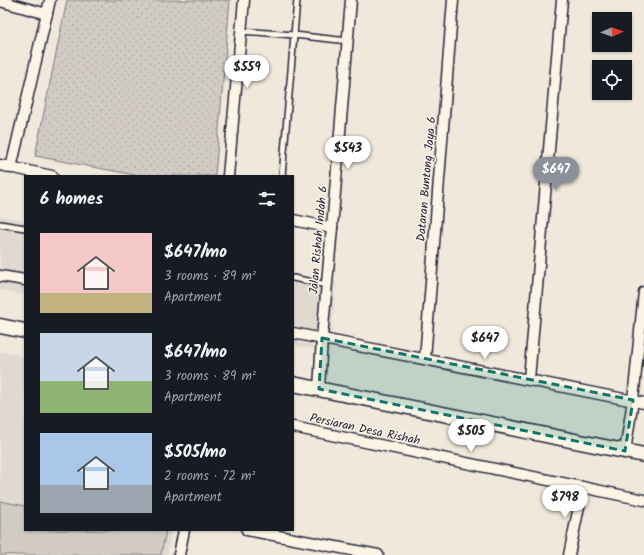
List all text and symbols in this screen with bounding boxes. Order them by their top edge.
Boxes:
north arrow [592,12,632,52]
map controls [592,12,632,100]
pin: $559 [223,55,271,89]
text: $559 [233,57,261,78]
button: locate [592,60,632,100]
street label: Dataran Buntong Jaya 6 [412,116,441,242]
pin: $543 [324,136,372,170]
text: $543 [334,138,362,159]
pin: $647 [532,157,580,191]
text: $647 [542,159,570,180]
street label: Jalan Rishah Indah 6 [304,185,333,295]
text: 6 homes [40,186,103,213]
icon: filters [256,188,278,210]
text: $647/mo [164,239,227,266]
icon: home [72,249,120,297]
text: 3 rooms · 89 m² [164,266,256,287]
text: Apartment [164,287,222,308]
pin: $647 [461,326,509,360]
text: $647 [471,328,499,349]
text: $647/mo [164,339,227,366]
icon: home [72,349,120,397]
text: 3 rooms · 89 m² [164,366,256,387]
text: Apartment [164,387,222,408]
street label: Persiaran Desa Rishah [308,409,422,450]
pin: $505 [447,419,495,453]
text: $505 [457,421,485,442]
text: $505/mo [164,439,226,466]
icon: home [72,449,120,497]
text: 2 rooms · 72 m² [164,466,255,487]
pin: $798 [541,485,589,519]
text: Apartment [164,487,222,508]
text: $798 [551,487,579,508]

